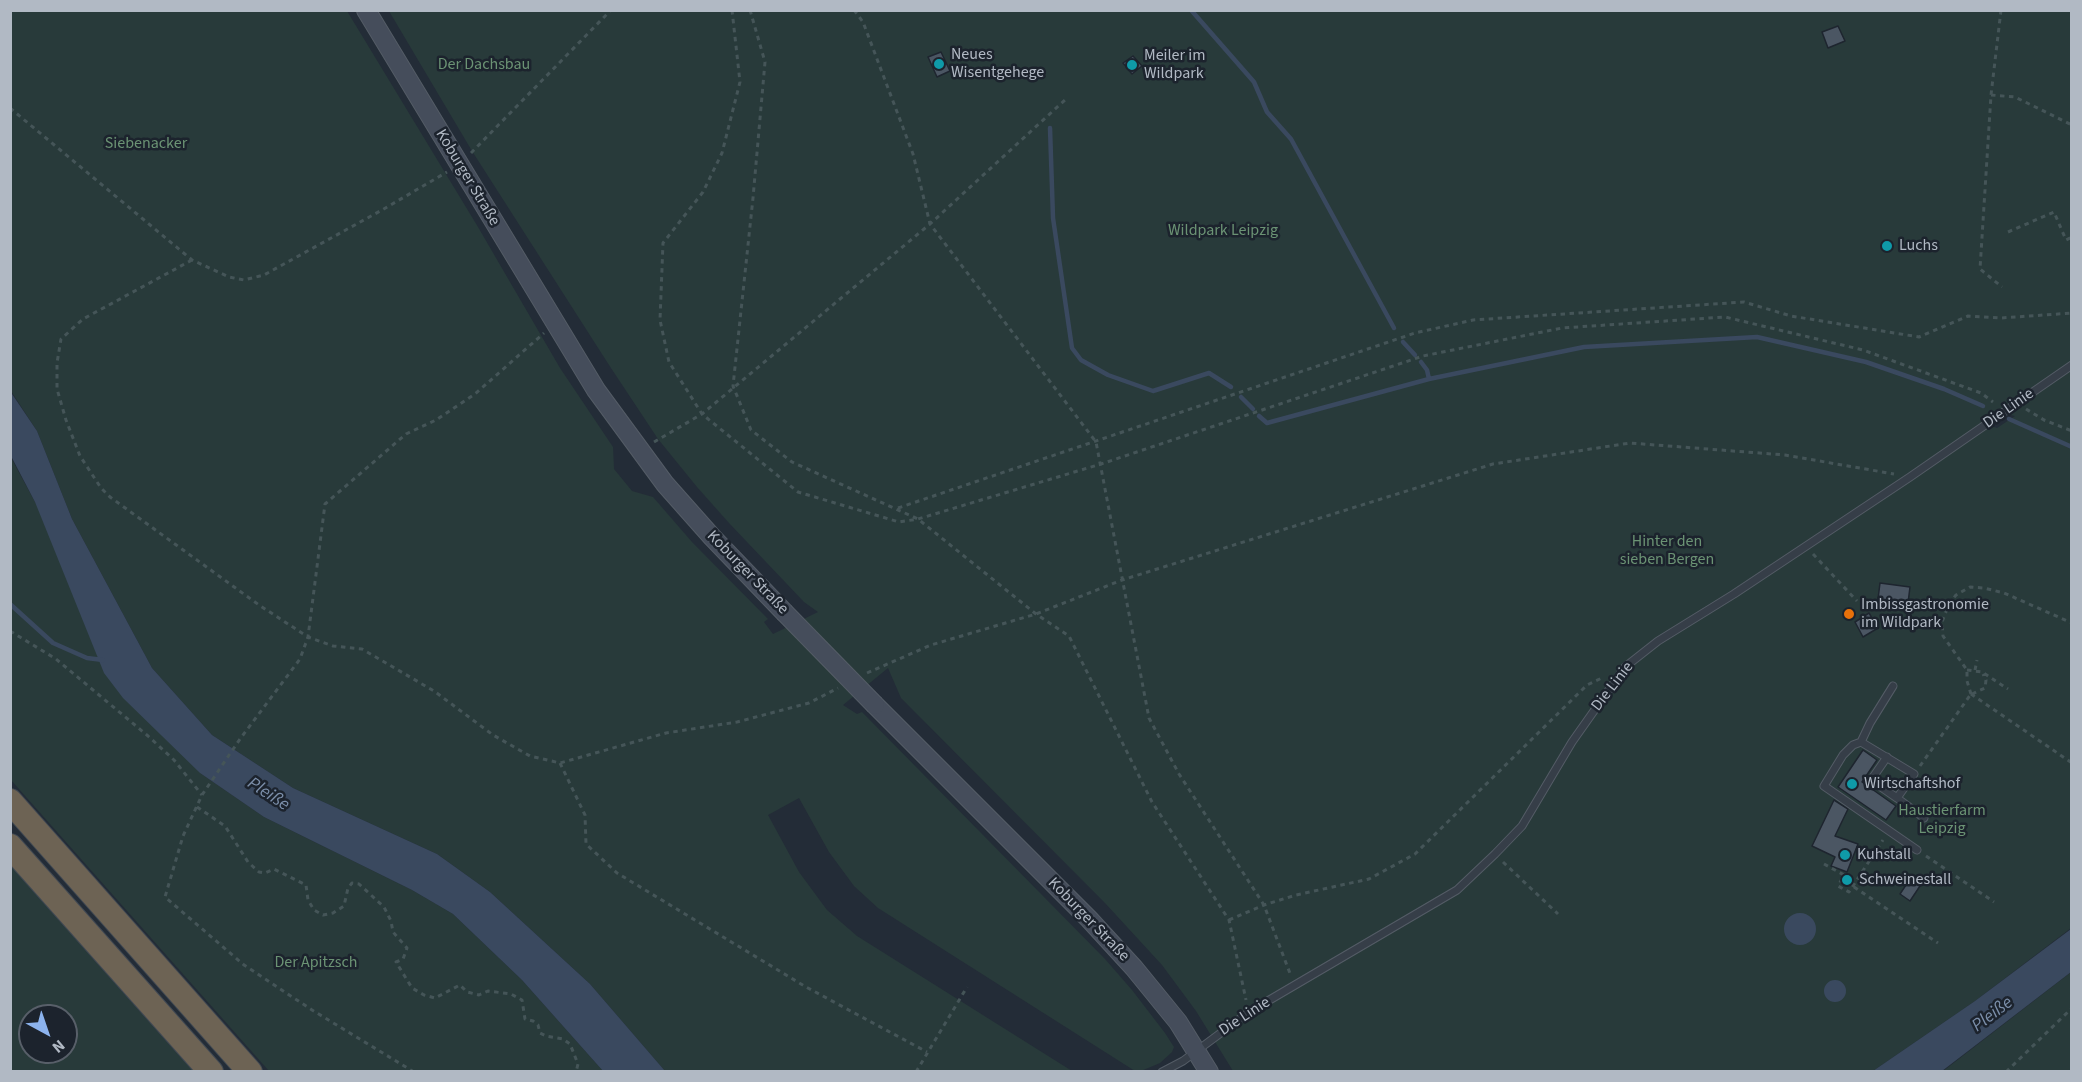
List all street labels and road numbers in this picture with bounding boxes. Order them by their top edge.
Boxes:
street label: Koburger Straße [431,126,503,230]
street label: Die Linie [1980,385,2038,433]
street label: Koburger Straße [702,527,792,619]
street label: Die Linie [1588,659,1638,715]
street label: Koburger Straße [1043,874,1133,966]
street label: Die Linie [1216,993,1274,1041]

